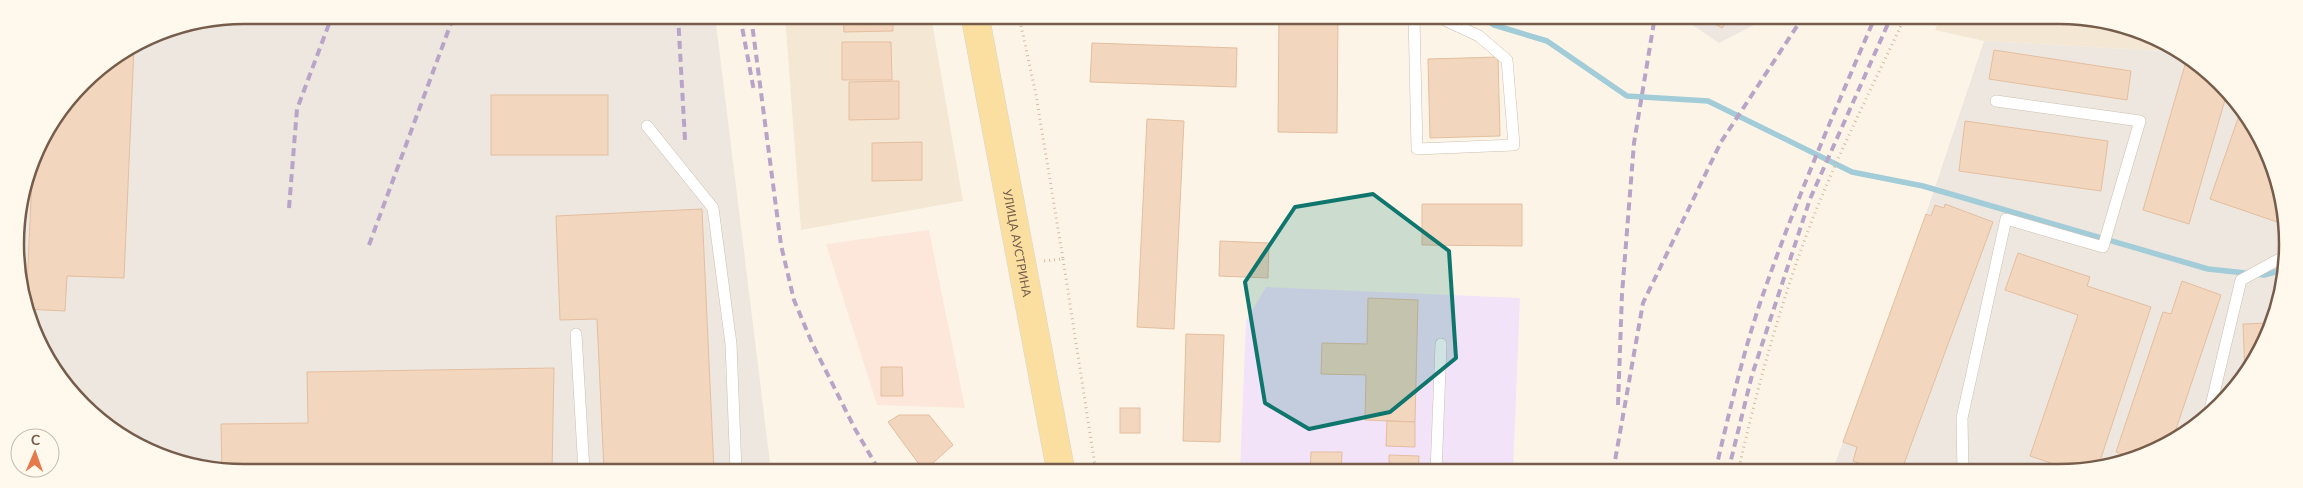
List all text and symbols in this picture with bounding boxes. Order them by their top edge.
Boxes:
street label: УЛИЦА АУСТРИНА [1000,188,1035,299]
north arrow [10,428,60,478]
text: С [31,431,41,448]

